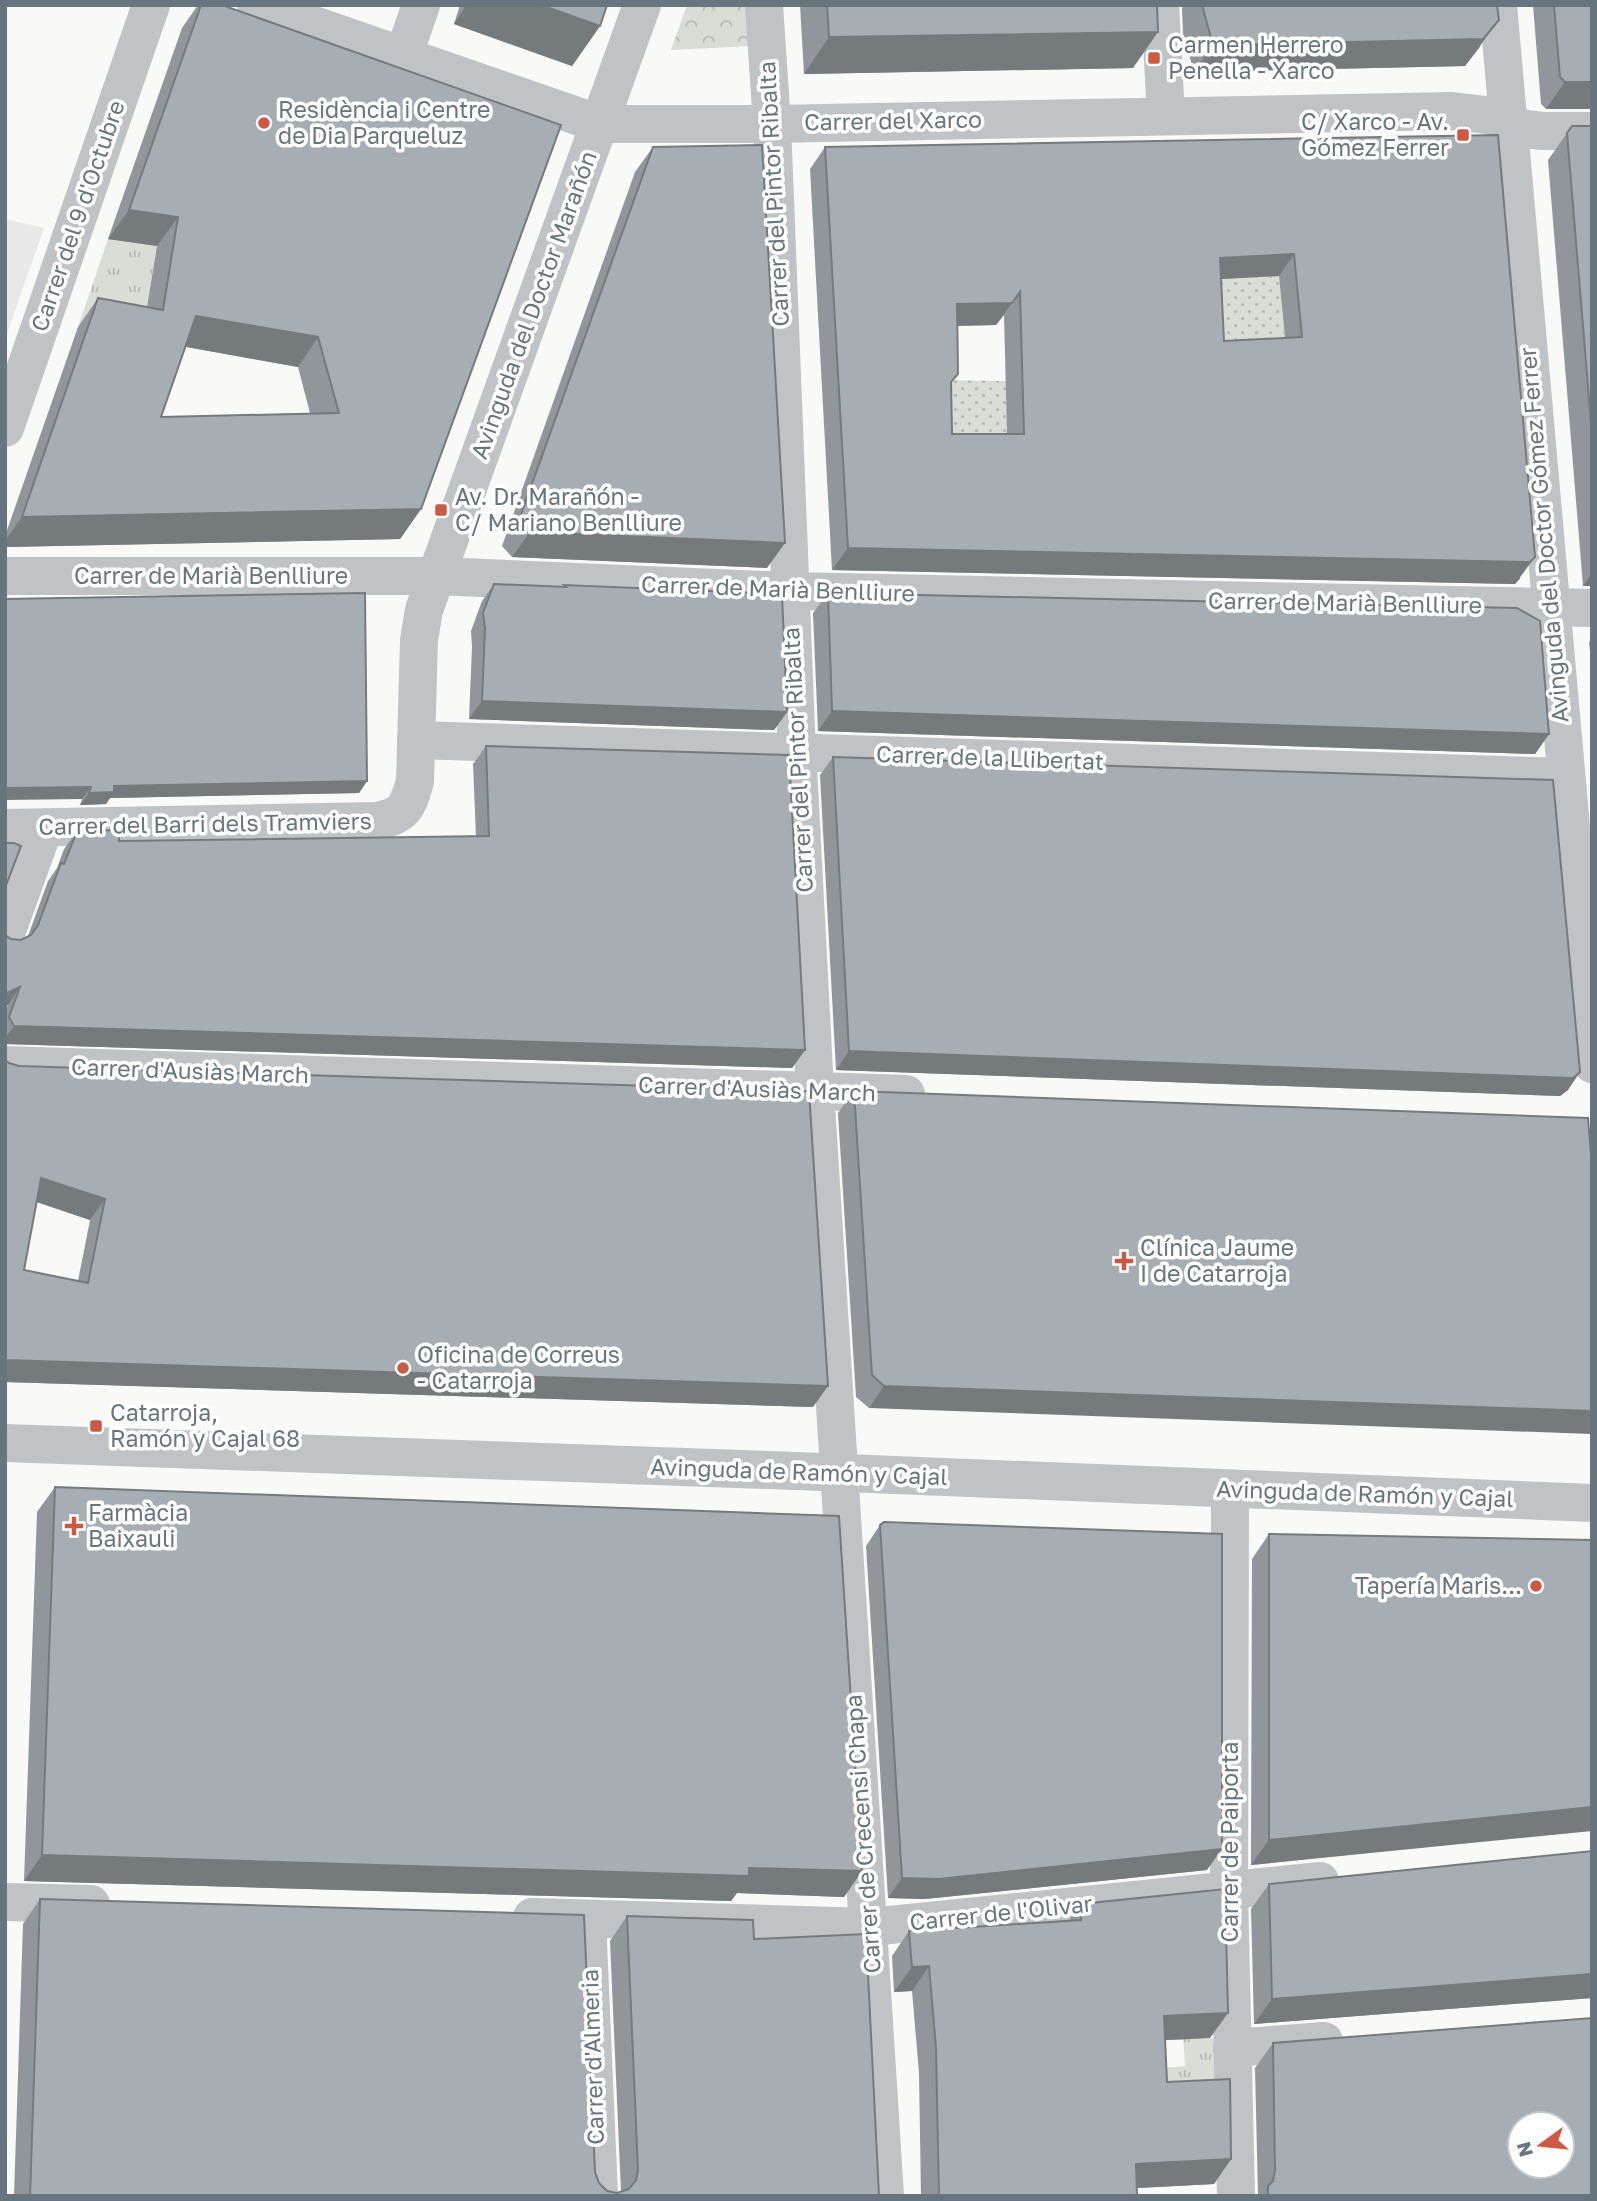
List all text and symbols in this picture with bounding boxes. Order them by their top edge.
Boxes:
place label: Carmen Herrero Penella - Xarco [1168,30,1344,84]
marker: Carmen Herrero Penella - Xarco [1146,50,1162,66]
street label: Carrer del Pintor Ribalta [752,61,794,328]
place label: Residència i Centre de Dia Parqueluz [278,95,490,149]
street label: Carrer del 9 d'Octubre [24,96,130,335]
street label: Carrer del Xarco [804,104,982,136]
place label: C/ Xarco - Av. Gómez Ferrer [1301,107,1449,161]
marker: Residència i Centre de Dia Parqueluz [256,115,272,131]
marker: C/ Xarco - Av. Gómez Ferrer [1455,127,1471,143]
street label: Avinguda del Doctor Marañón [464,147,602,462]
street label: Avinguda del Doctor Gómez Ferrer [1513,346,1573,724]
place label: Av. Dr. Marañón - C/ Mariano Benlliure [455,482,682,536]
marker: Av. Dr. Marañón - C/ Mariano Benlliure [433,502,449,518]
street label: Carrer de Marià Benlliure [74,561,348,589]
street label: Carrer de Marià Benlliure [641,569,915,607]
street label: Carrer de Marià Benlliure [1208,586,1482,618]
street label: Carrer del Pintor Ribalta [776,627,818,894]
street label: Carrer de la Llibertat [875,739,1105,775]
street label: Carrer del Barri dels Tramviers [38,806,372,840]
street label: Carrer d'Ausiàs March [71,1052,310,1088]
street label: Carrer d'Ausiàs March [638,1070,877,1106]
place label: Clínica Jaume I de Catarroja [1140,1233,1294,1287]
marker: Clínica Jaume I de Catarroja [1114,1251,1134,1271]
place label: Oficina de Correus - Catarroja [417,1340,620,1394]
marker: Oficina de Correus - Catarroja [395,1360,411,1376]
place label: Catarroja, Ramón y Cajal 68 [110,1398,300,1452]
marker: Catarroja, Ramón y Cajal 68 [88,1418,104,1434]
street label: Avinguda de Ramón y Cajal [650,1452,948,1490]
street label: Avinguda de Ramón y Cajal [1216,1474,1514,1512]
place label: Farmàcia Baixauli [88,1498,188,1552]
marker: Farmàcia Baixauli [66,1518,82,1534]
place label: Tapería Maris... [1355,1571,1522,1599]
marker: Tapería Maris... [1528,1578,1544,1594]
street label: Carrer de Crecensi Chapa [838,1694,886,1974]
street label: Carrer de Paiporta [1215,1741,1243,1943]
street label: Carrer de l'Olivar [908,1888,1094,1936]
street label: Carrer d'Almeria [575,1969,609,2145]
north arrow [1506,2110,1576,2180]
text: N [1511,2140,1537,2159]

